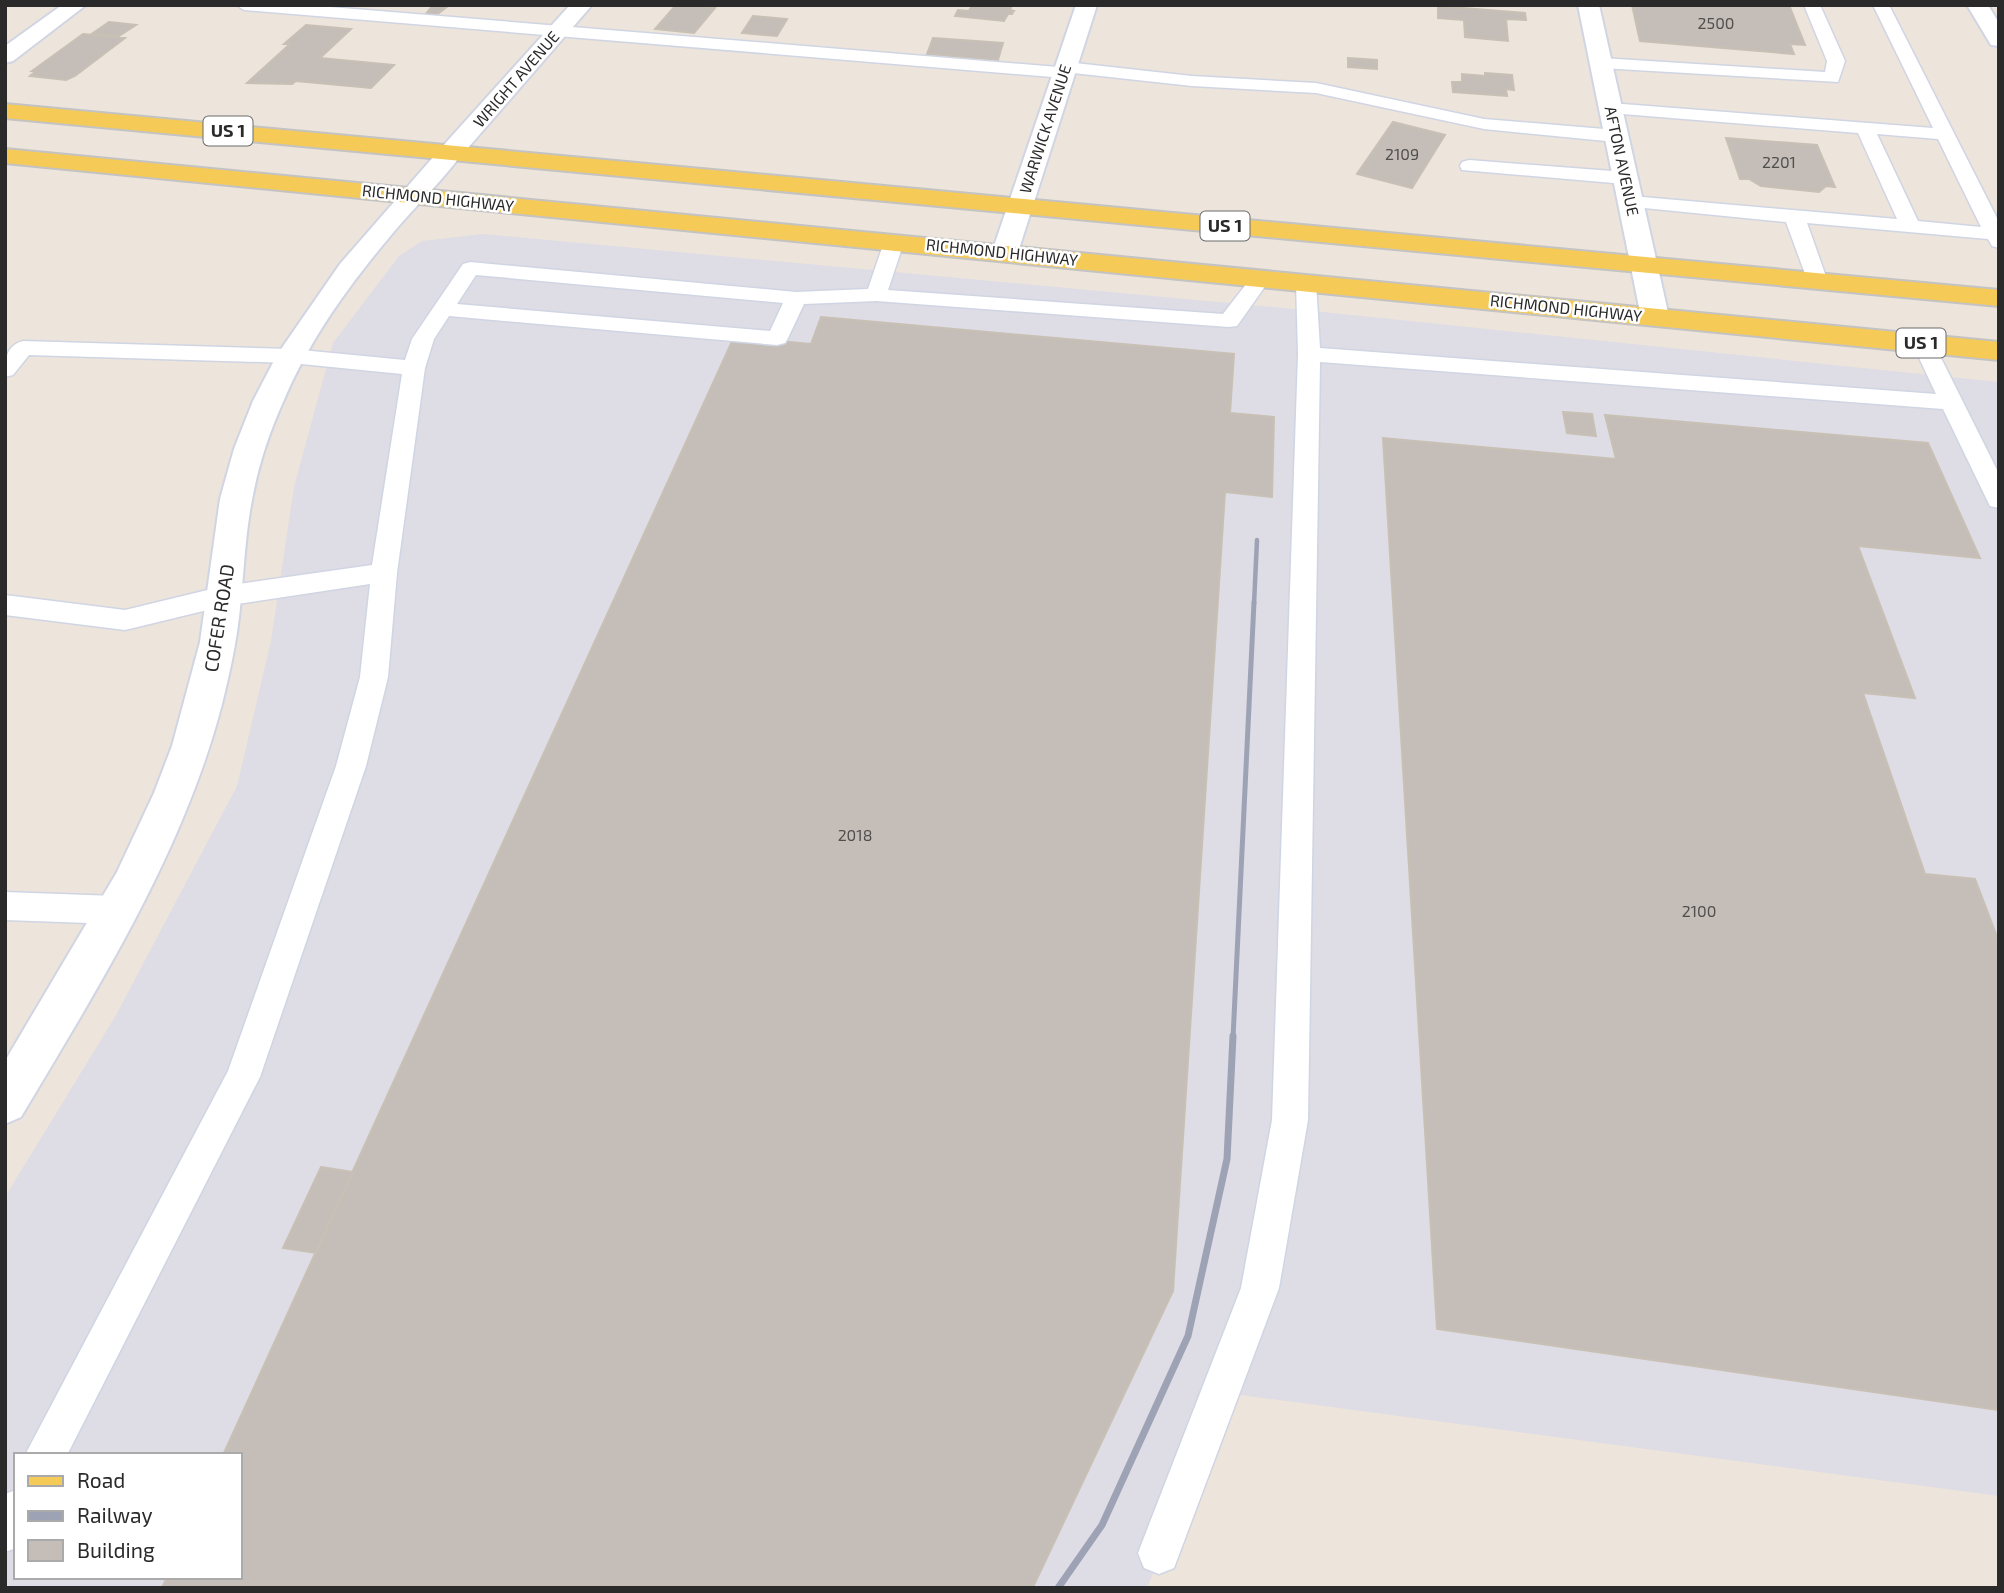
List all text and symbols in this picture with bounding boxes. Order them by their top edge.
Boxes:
house number: 2500 [1698,13,1734,32]
street label: WRIGHT AVENUE [469,27,563,131]
street label: WARWICK AVENUE [1015,62,1074,196]
street label: AFTON AVENUE [1602,104,1643,218]
road number: US 1 [204,116,252,146]
house number: 2109 [1385,144,1419,163]
house number: 2201 [1762,152,1796,171]
street label: RICHMOND HIGHWAY [361,180,515,215]
road number: US 1 [1200,211,1250,240]
street label: RICHMOND HIGHWAY [925,234,1079,269]
street label: RICHMOND HIGHWAY [1489,290,1643,325]
road number: US 1 [1896,328,1946,358]
street label: COFER ROAD [199,562,238,674]
house number: 2018 [838,825,872,844]
house number: 2100 [1682,901,1716,920]
legend [14,1453,242,1579]
text: Road [77,1467,125,1492]
text: Railway [77,1502,153,1527]
text: Building [77,1537,155,1562]

